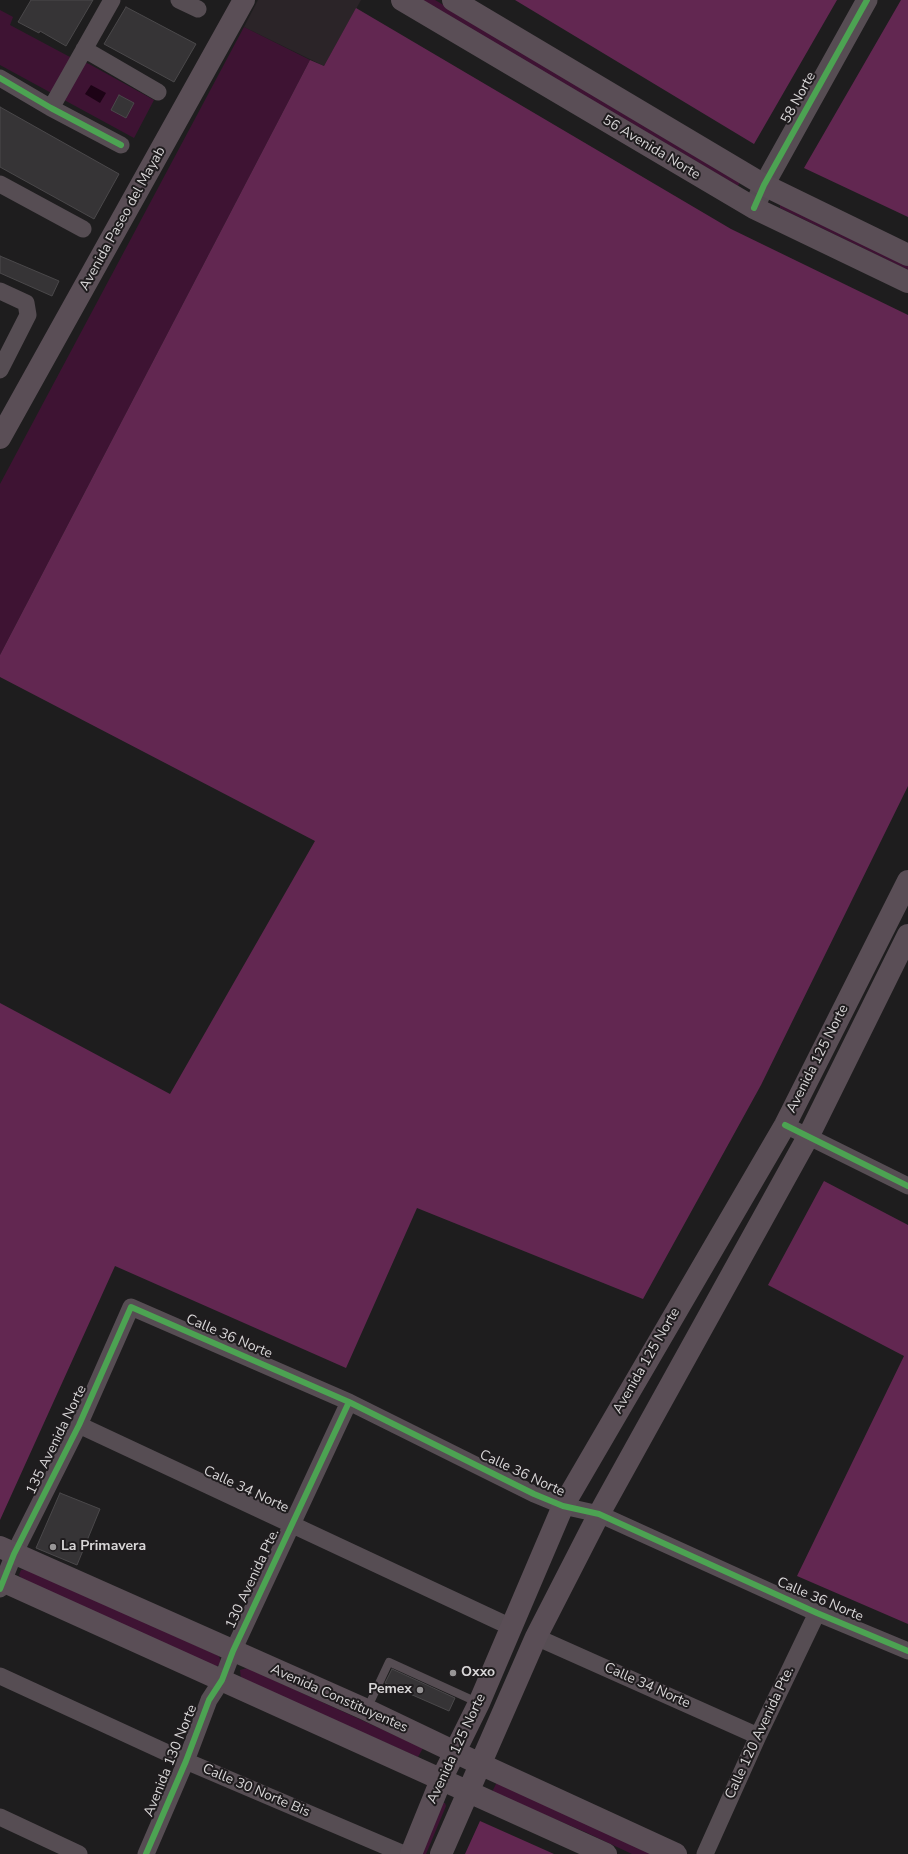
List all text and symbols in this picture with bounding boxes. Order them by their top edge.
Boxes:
street label: 58 Norte [778,69,820,127]
street label: 56 Avenida Norte [599,112,703,184]
street label: Avenida Paseo del Mayab [76,144,170,294]
street label: Avenida 125 Norte [783,1002,853,1116]
street label: Avenida 125 Norte [610,1305,684,1417]
street label: Calle 36 Norte [183,1311,275,1363]
street label: 135 Avenida Norte [23,1383,91,1497]
street label: Calle 36 Norte [477,1447,567,1501]
street label: Calle 34 Norte [201,1463,291,1517]
street label: 130 Avenida Pte. [223,1526,283,1632]
place label: La Primavera [61,1539,146,1555]
marker: La Primavera [48,1542,58,1552]
street label: Calle 36 Norte [774,1574,866,1626]
street label: Calle 34 Norte [602,1660,692,1712]
street label: Avenida Constituyentes [268,1661,410,1737]
street label: Calle 120 Avenida Pte. [722,1664,798,1802]
place label: Oxxo [461,1665,495,1681]
marker: Oxxo [448,1668,458,1678]
place label: Pemex [368,1682,412,1698]
marker: Pemex [415,1685,425,1695]
street label: Avenida 125 Norte [424,1691,490,1807]
street label: Avenida 130 Norte [141,1703,201,1819]
street label: Calle 30 Norte Bis [200,1761,312,1821]

